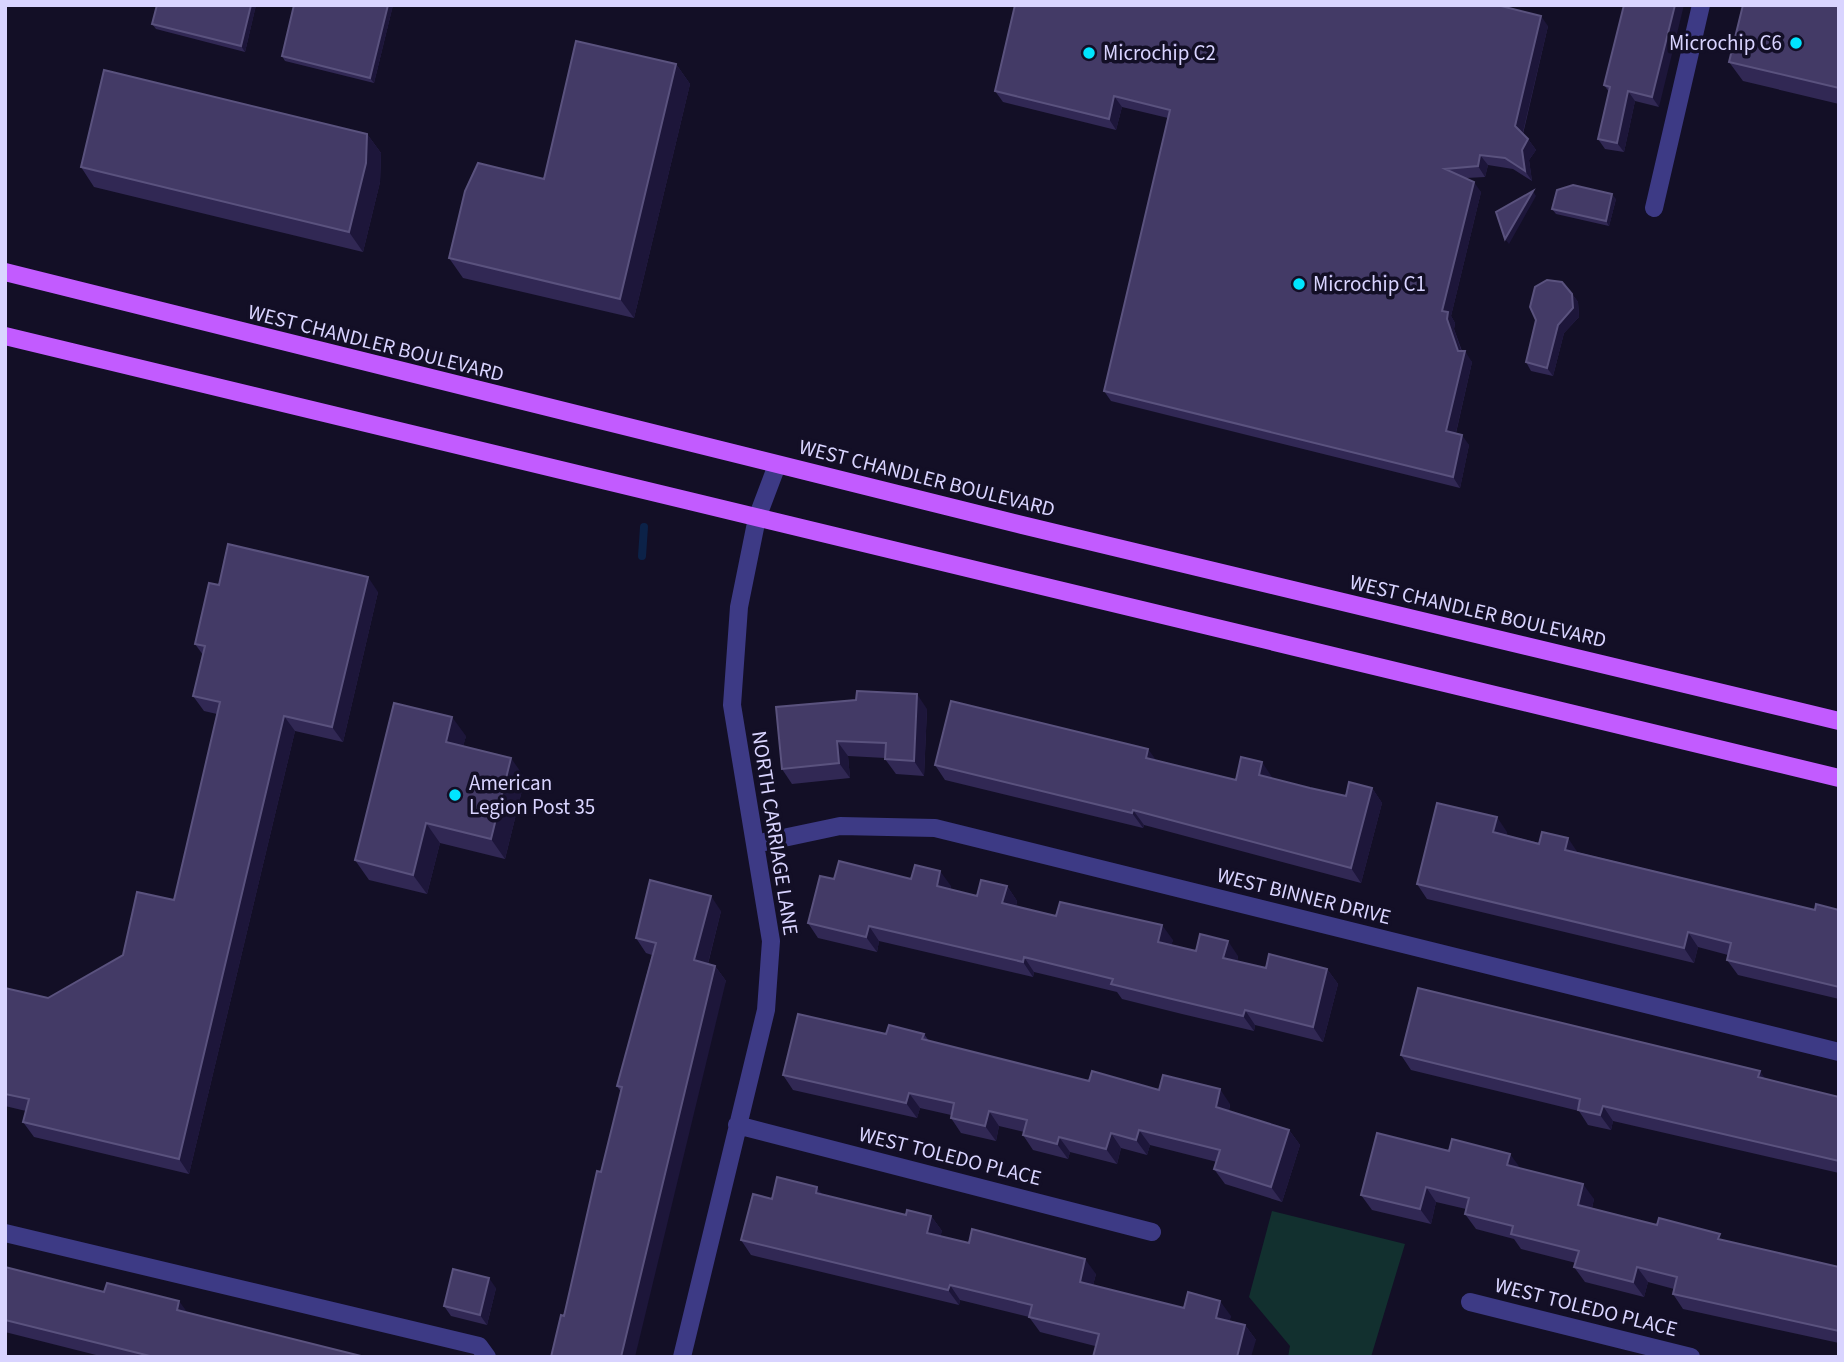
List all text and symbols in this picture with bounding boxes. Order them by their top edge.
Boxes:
place label: Microchip C6 [1669,28,1782,58]
marker: Microchip C6 [1788,35,1804,51]
place label: Microchip C2 [1103,38,1216,68]
marker: Microchip C2 [1081,45,1097,61]
place label: Microchip C1 [1313,269,1426,299]
marker: Microchip C1 [1291,276,1307,292]
street label: WEST CHANDLER BOULEVARD [245,297,507,389]
street label: WEST CHANDLER BOULEVARD [796,432,1058,524]
street label: WEST CHANDLER BOULEVARD [1347,567,1609,655]
street label: NORTH CARRIAGE LANE [744,728,806,938]
place label: American Legion Post 35 [469,768,595,822]
marker: American Legion Post 35 [447,787,463,803]
street label: WEST BINNER DRIVE [1214,860,1394,932]
street label: WEST TOLEDO PLACE [856,1119,1044,1193]
street label: WEST TOLEDO PLACE [1492,1270,1680,1344]

